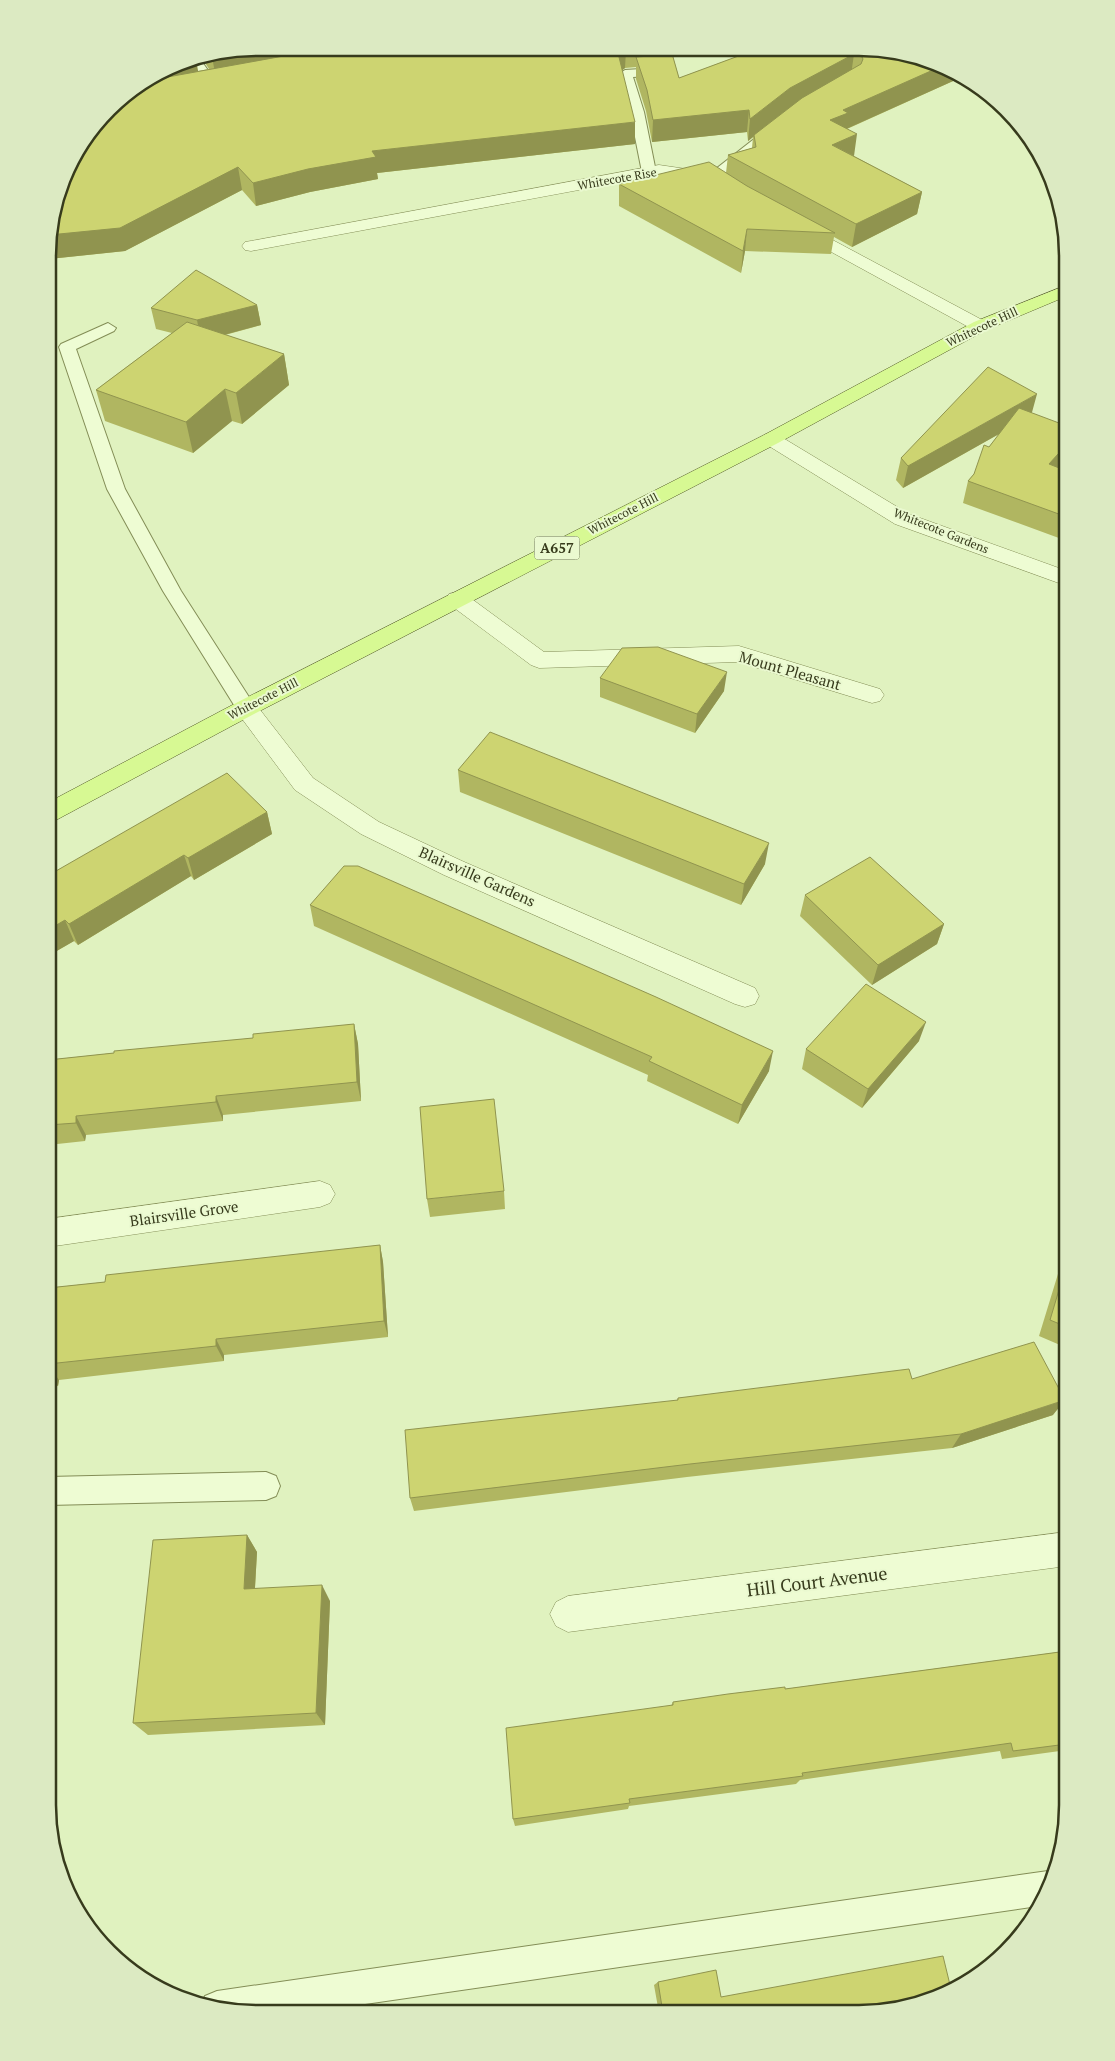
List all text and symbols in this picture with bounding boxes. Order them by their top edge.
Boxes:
street label: Whitecote Rise [576,164,658,193]
street label: Whitecote Hill [944,303,1020,350]
street label: Whitecote Hill [585,489,661,538]
street label: Whitecote Gardens [891,505,991,557]
road number: A657 [534,536,580,560]
street label: Mount Pleasant [737,646,844,694]
street label: Whitecote Hill [225,674,301,723]
street label: Blairsville Gardens [416,841,539,911]
street label: Blairsville Grove [128,1195,239,1231]
street label: Hill Court Avenue [745,1560,889,1602]

